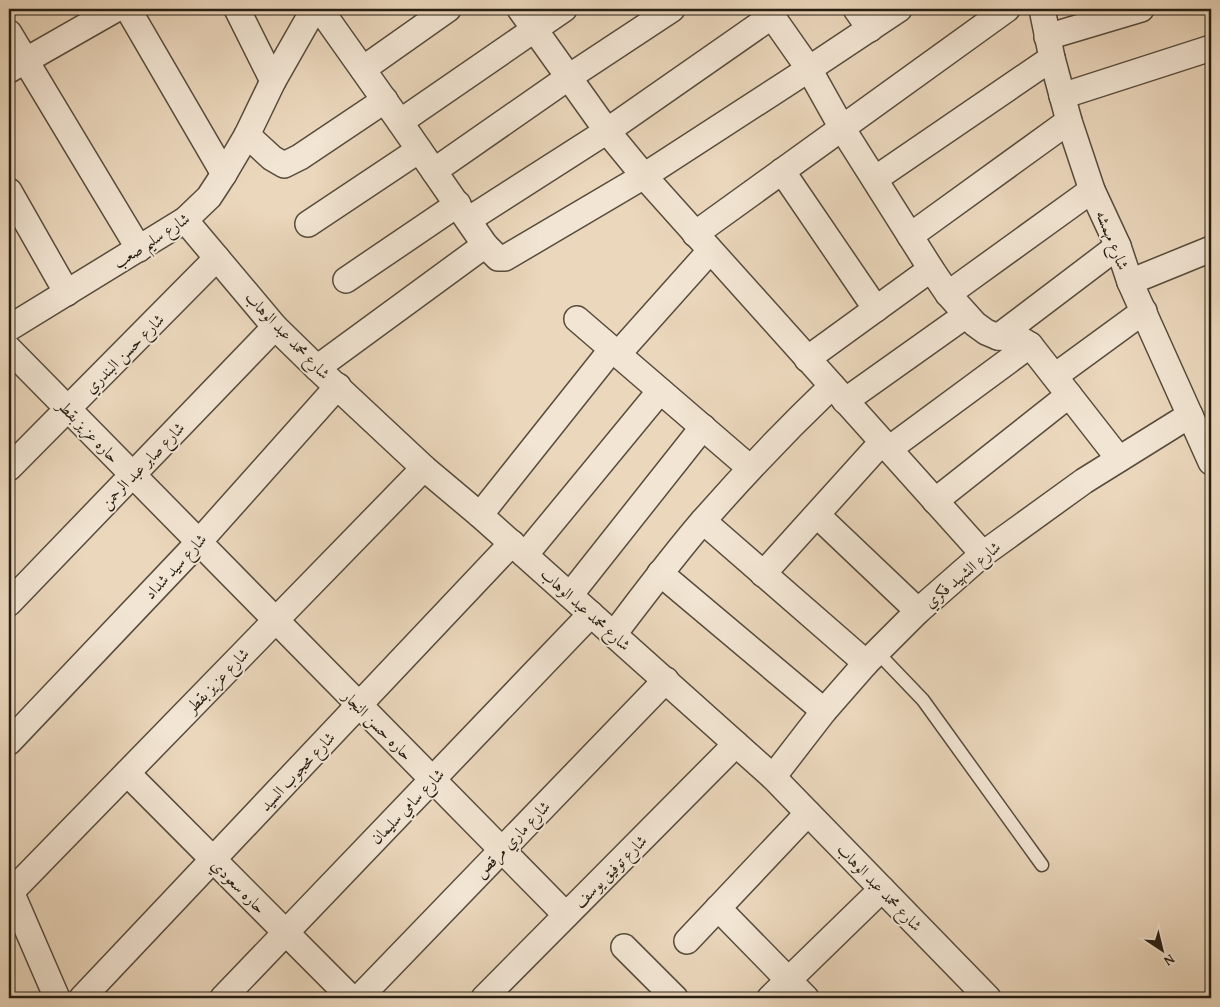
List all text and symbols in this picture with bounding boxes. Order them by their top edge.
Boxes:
street label: شارع سليم صعب [108,206,197,278]
street label: شارع مهمشه [1088,207,1136,274]
street label: شارع محمد عبد الوهاب [238,286,336,386]
street label: شارع حسن البندري [79,308,171,400]
street label: حاره عزيز بقطر [51,392,126,468]
street label: شارع صابر عبد الرحمن [94,416,191,515]
street label: شارع سيد شداد [138,528,213,606]
street label: شارع الشهيد فكري [918,535,1007,615]
street label: شارع محمد عبد الوهاب [534,562,636,658]
street label: شارع عزيز بقطر [178,642,256,721]
street label: حاره حسن النجار [336,683,419,766]
street label: شارع محجوب السيد [254,726,342,818]
street label: شارع سامي سليمان [364,763,451,851]
street label: شارع ماري مرقص [469,795,557,885]
street label: شارع توفيق يوسف [568,829,654,915]
street label: شارع محمد عبد الوهاب [830,838,928,938]
street label: حاره سعودي [205,853,272,920]
north arrow [1138,924,1188,974]
text: N [1159,950,1179,972]

